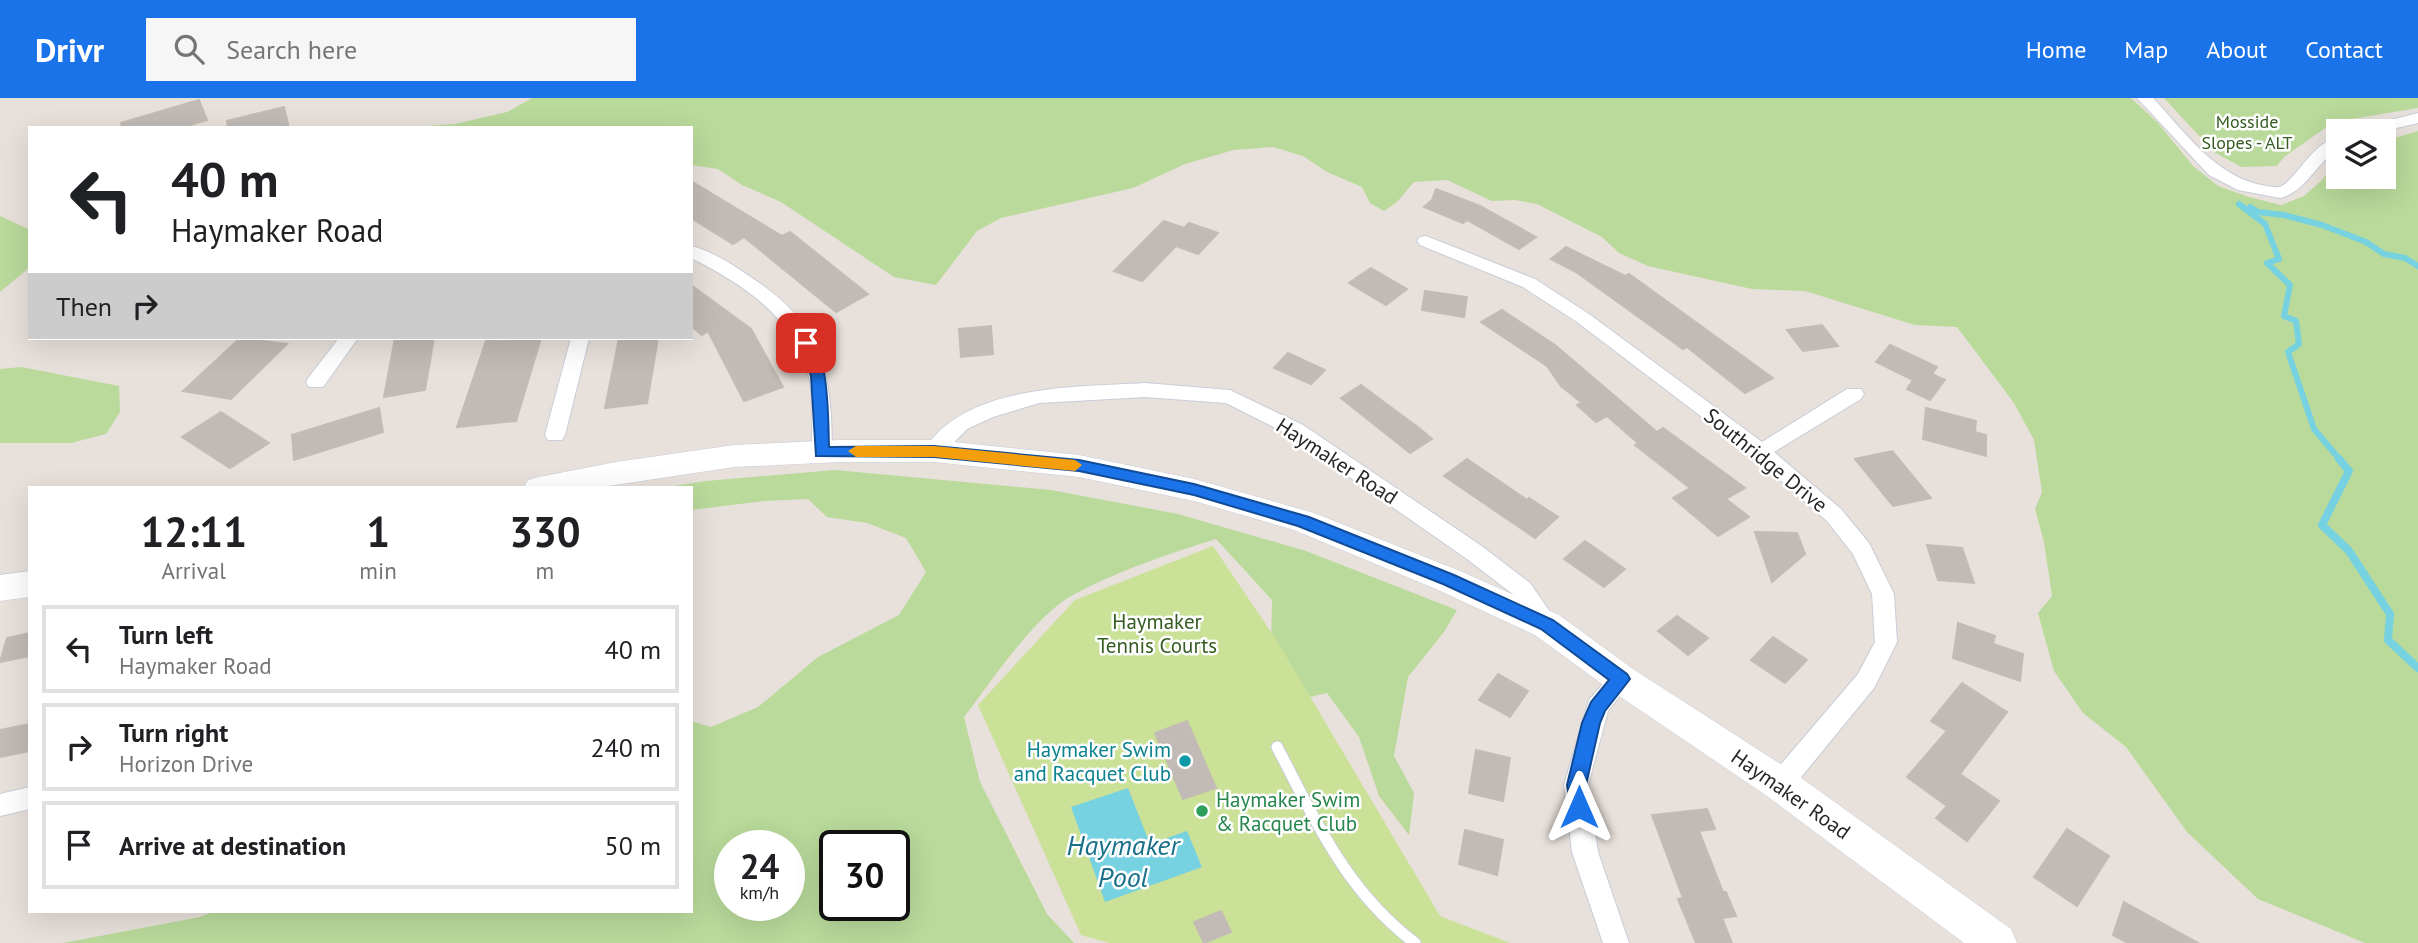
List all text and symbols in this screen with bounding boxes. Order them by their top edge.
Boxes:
search box [146,18,636,81]
text: Drivr [35,28,104,71]
icon: search [170,30,208,68]
text: Search here [226,33,357,66]
text: Home [2026,34,2086,65]
text: Map [2124,34,2168,65]
text: About [2206,34,2267,65]
text: Contact [2305,34,2383,65]
park label: Mosside Slopes - ALT [2201,110,2293,154]
map controls [2326,119,2396,189]
button: layers [2326,119,2396,189]
text: 40 m [171,147,278,211]
icon: left [56,154,147,245]
text: Haymaker Road [171,209,384,251]
icon: right [126,287,164,325]
text: Then [56,290,112,323]
pin [776,313,836,373]
icon: arrive [787,324,825,362]
street label: Southridge Drive [1699,402,1833,518]
street label: Haymaker Road [1271,412,1403,510]
text: 12:11 [140,504,247,559]
text: 1 [366,504,390,559]
text: 330 [509,504,581,559]
text: Arrival [161,556,226,585]
text: min [359,556,397,585]
text: m [536,556,554,585]
park label: Haymaker Tennis Courts [1097,608,1217,659]
text: Turn left [119,618,213,651]
icon: left [60,630,98,668]
text: 40 m [605,633,661,666]
text: Haymaker Road [119,651,272,680]
text: Turn right [119,716,228,749]
icon: right [60,728,98,766]
text: 240 m [590,731,661,764]
place label: Haymaker Swim and Racquet Club [1014,736,1171,787]
street label: Haymaker Road [1726,743,1856,845]
text: Horizon Drive [119,749,253,778]
marker: Haymaker Swim and Racquet Club [1177,753,1193,769]
position arrow [1542,770,1616,844]
place label: Haymaker Swim & Racquet Club [1216,786,1360,837]
marker: Haymaker Swim & Racquet Club [1194,803,1210,819]
icon: arrive [60,826,98,864]
water label: Haymaker Pool [1067,826,1181,895]
text: Arrive at destination [119,829,346,862]
text: 50 m [605,829,661,862]
speed limit sign: 30 [819,830,910,921]
text: 24 [740,843,779,889]
text: km/h [740,881,779,904]

